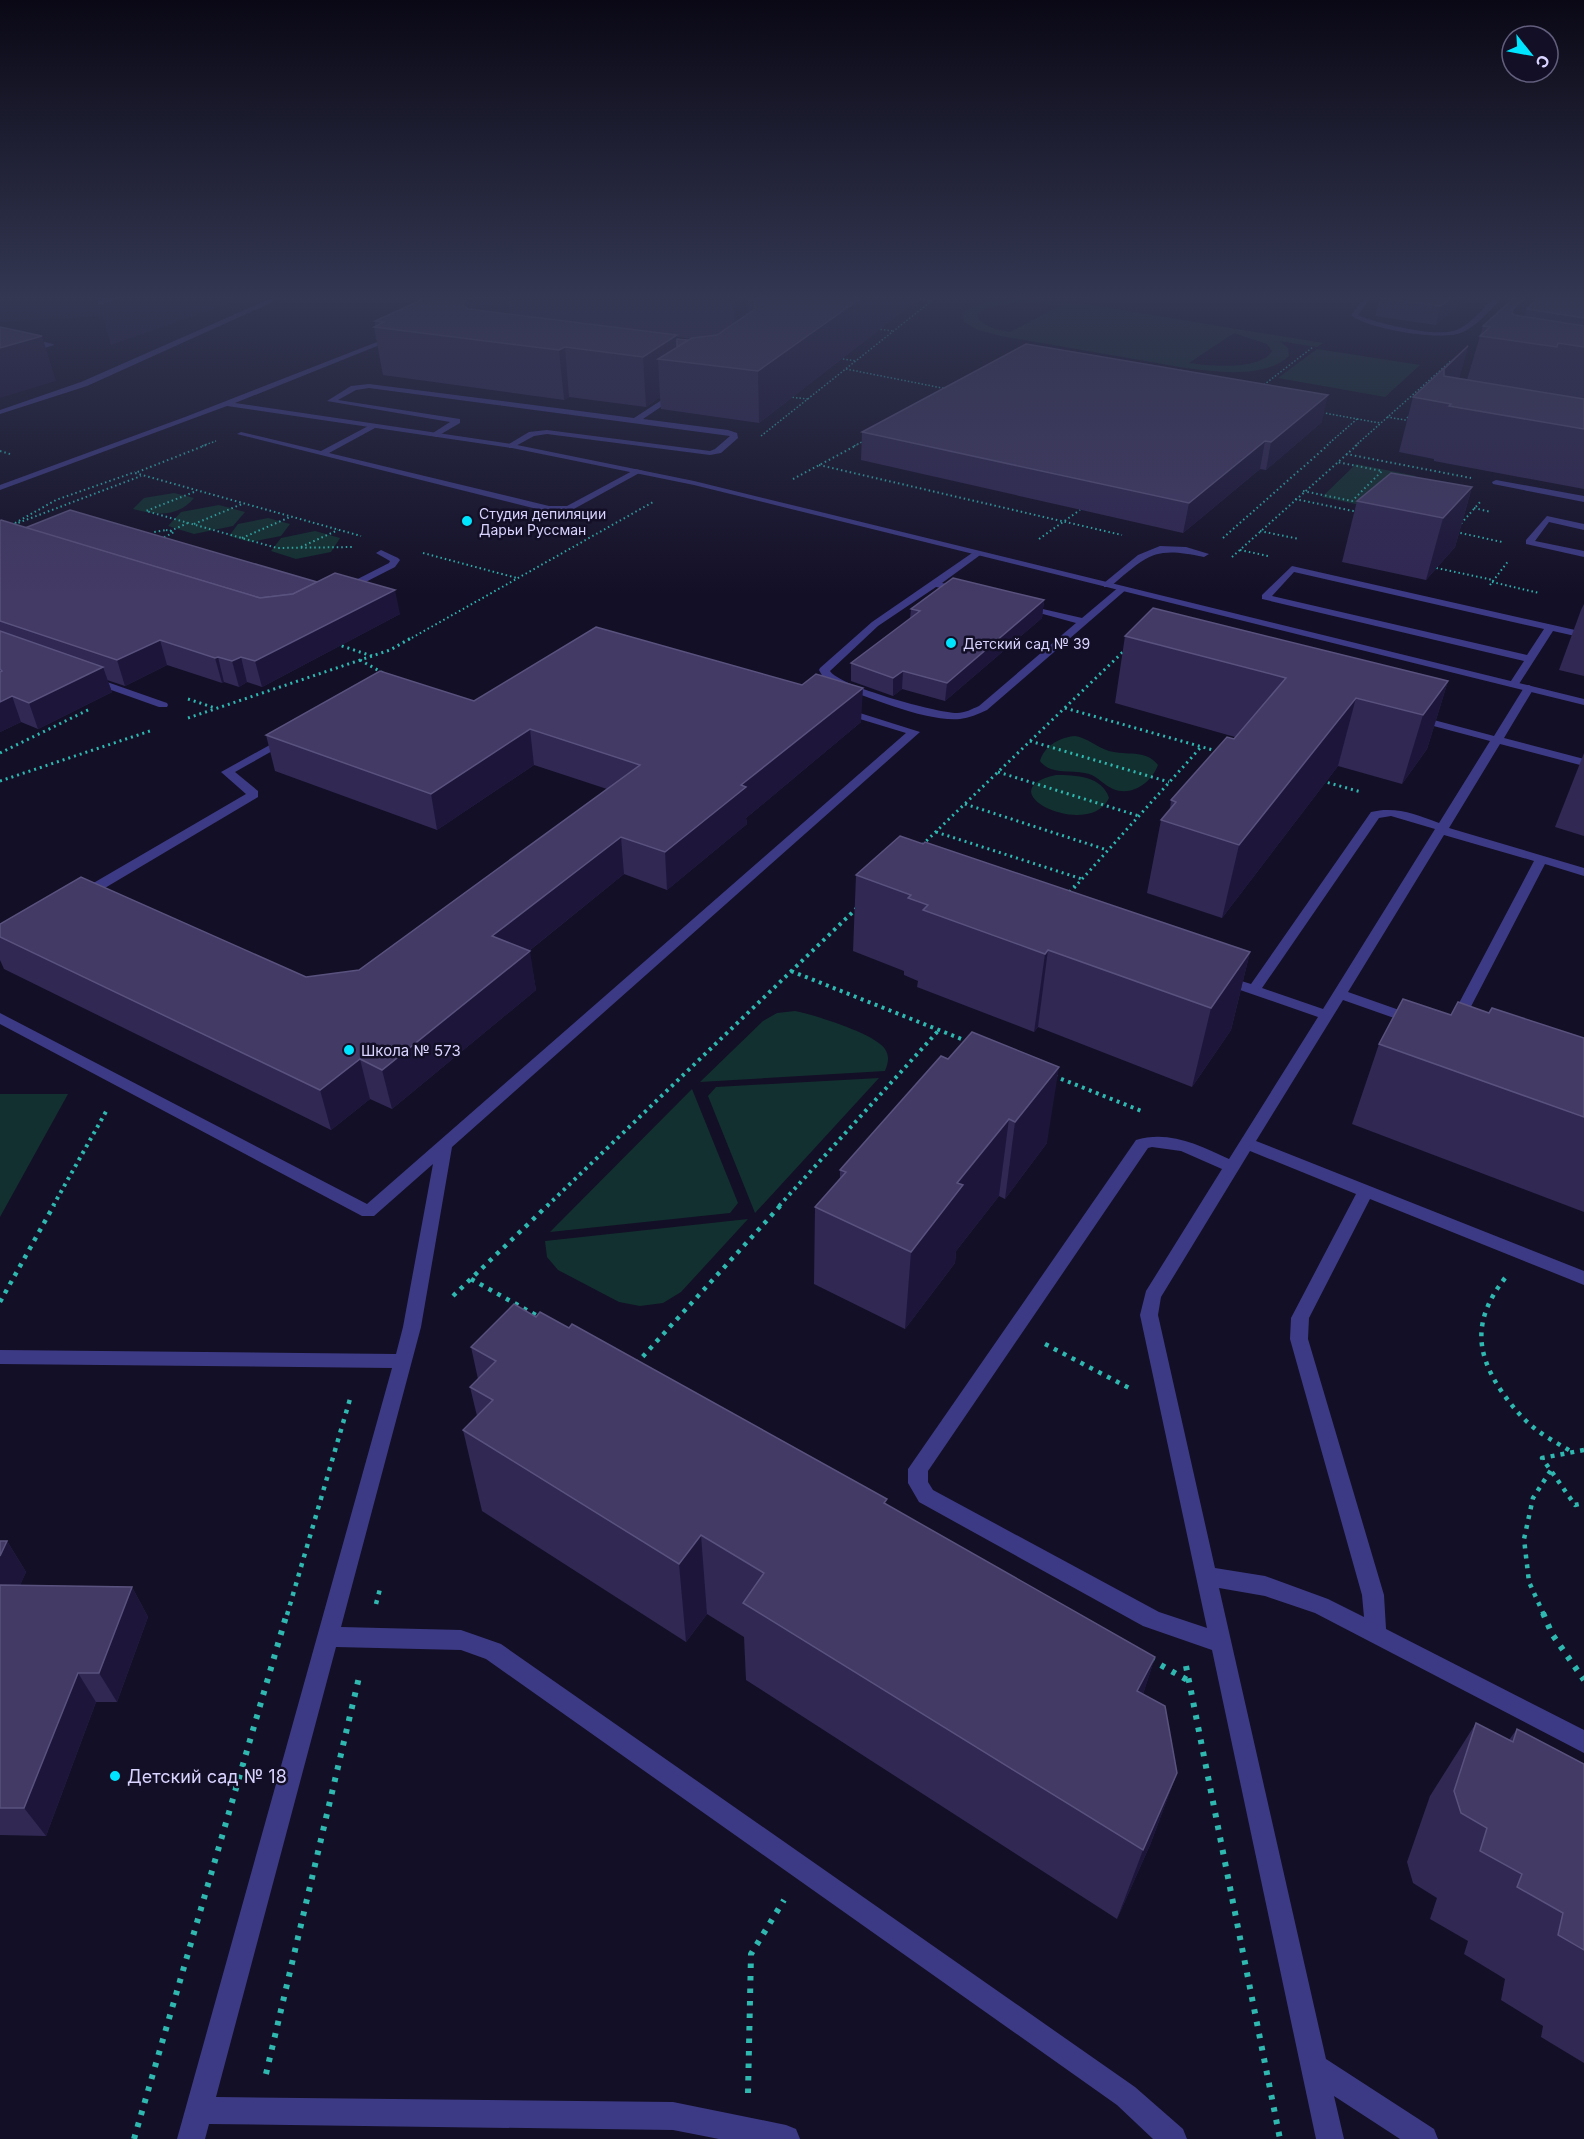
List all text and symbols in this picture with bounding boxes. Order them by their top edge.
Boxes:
north arrow [1500,24,1560,84]
text: С [1531,51,1554,72]
place label: Студия депиляции Дарьи Руссман [479,505,606,538]
marker: Студия депиляции Дарьи Руссман [460,514,474,528]
place label: Детский сад № 39 [963,635,1090,652]
marker: Детский сад № 39 [944,636,958,650]
place label: Школа № 573 [361,1041,461,1060]
marker: Школа № 573 [342,1043,356,1057]
place label: Детский сад № 18 [127,1766,287,1787]
marker: Детский сад № 18 [108,1769,122,1783]

